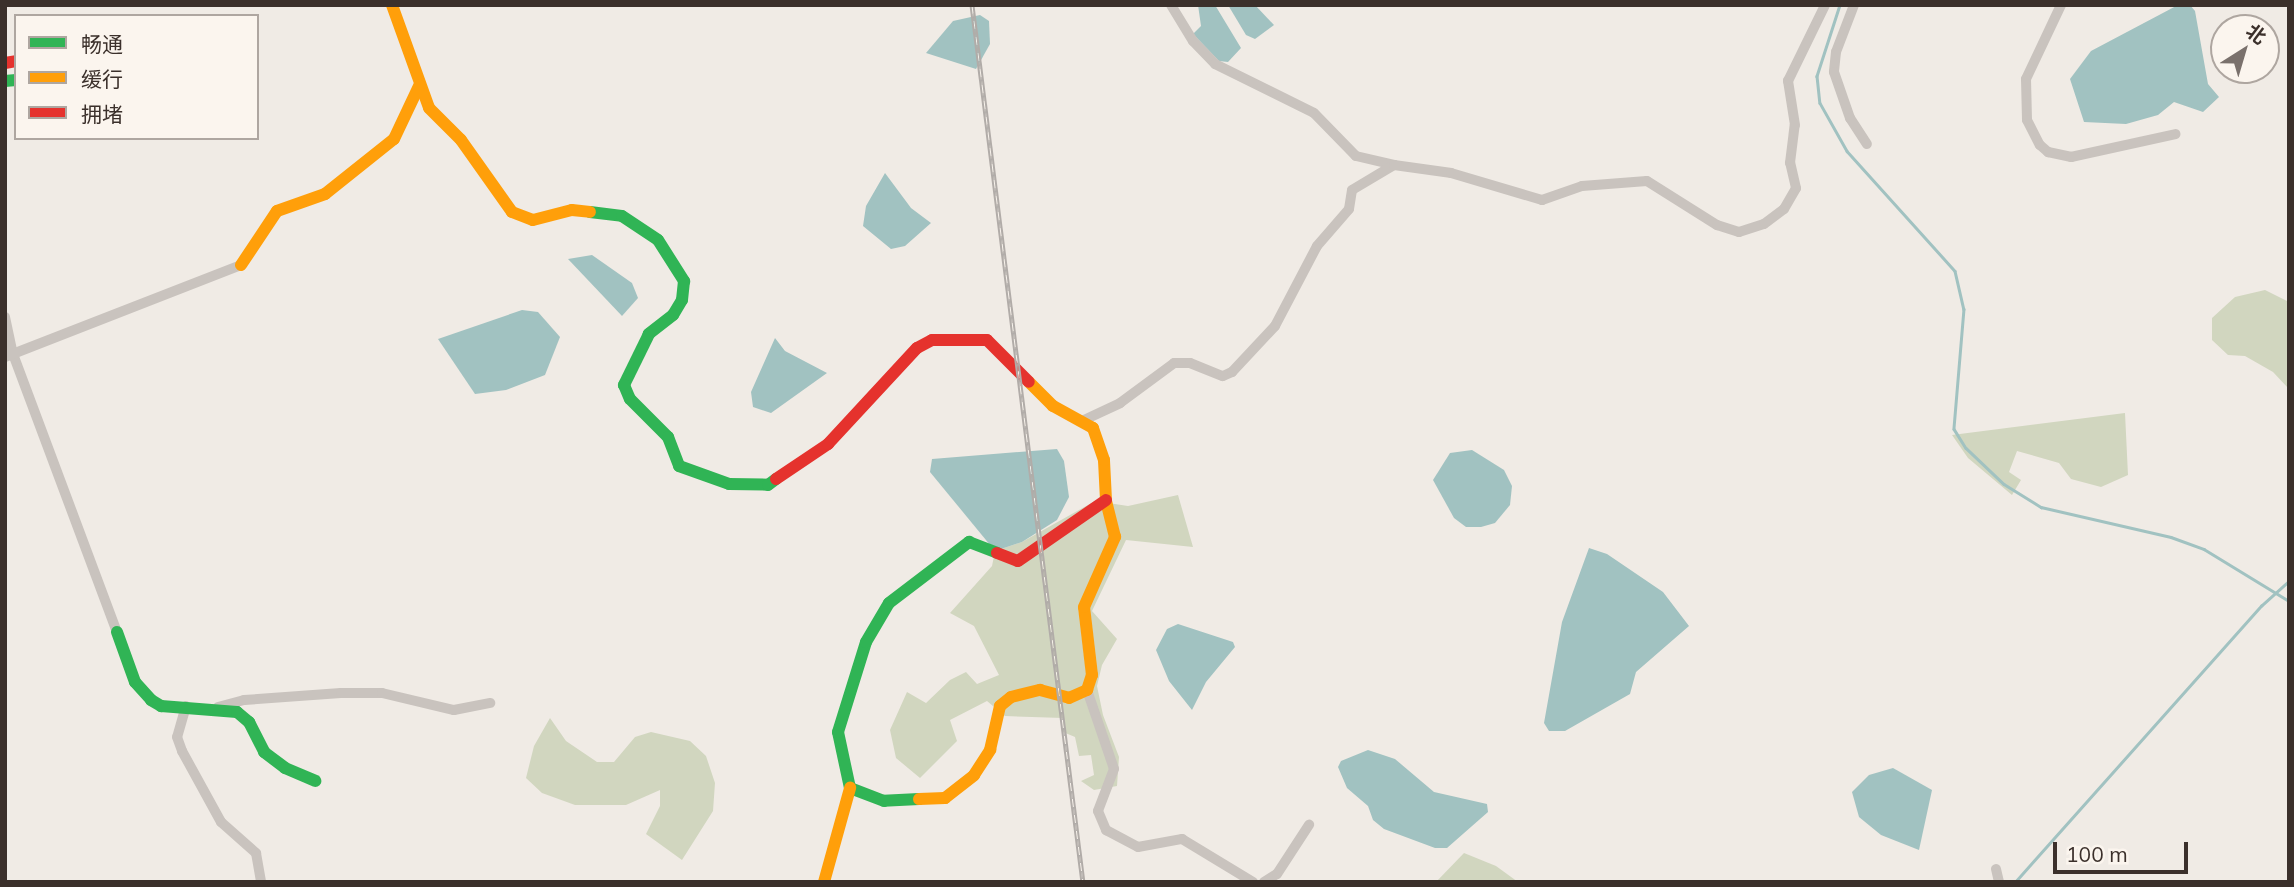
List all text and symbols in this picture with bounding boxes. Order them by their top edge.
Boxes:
legend [14,14,259,140]
north arrow [2210,14,2280,84]
text: 北 [2242,19,2271,49]
text: 畅通 [81,31,123,57]
text: 缓行 [81,66,123,92]
text: 拥堵 [81,101,123,127]
scale bar [2056,828,2191,872]
text: 100 m [2066,841,2128,867]

